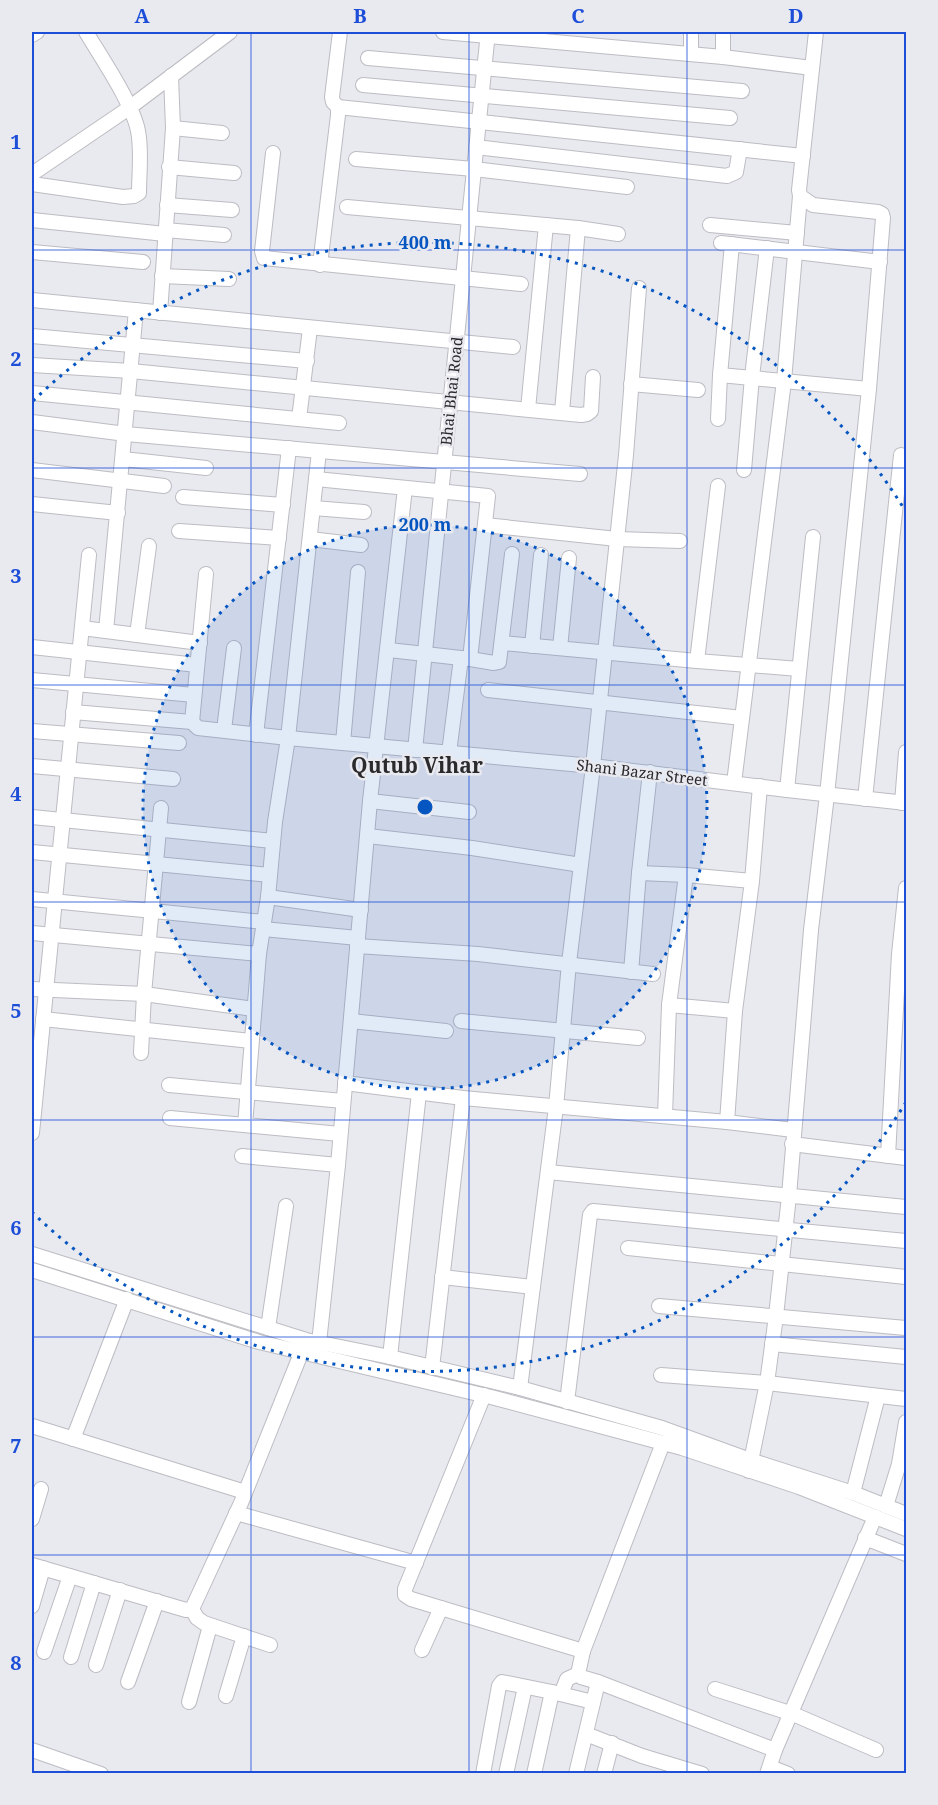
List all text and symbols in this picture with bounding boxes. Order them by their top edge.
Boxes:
text: A [134,2,150,29]
text: B [353,2,367,29]
text: C [571,2,585,29]
text: D [788,2,804,29]
text: 1 [10,128,22,155]
text: 400 m [399,230,452,254]
street label: Bhai Bhai Road [435,336,467,446]
text: 2 [10,345,22,372]
text: 200 m [399,512,452,536]
text: 3 [10,562,22,589]
district label: Qutub Vihar [351,751,483,779]
street label: Shani Bazar Street [575,754,709,790]
text: 4 [10,780,22,807]
centre of rings [415,797,435,817]
text: 5 [10,997,22,1024]
text: 6 [10,1214,22,1241]
text: 7 [10,1432,22,1459]
text: 8 [10,1649,22,1676]

